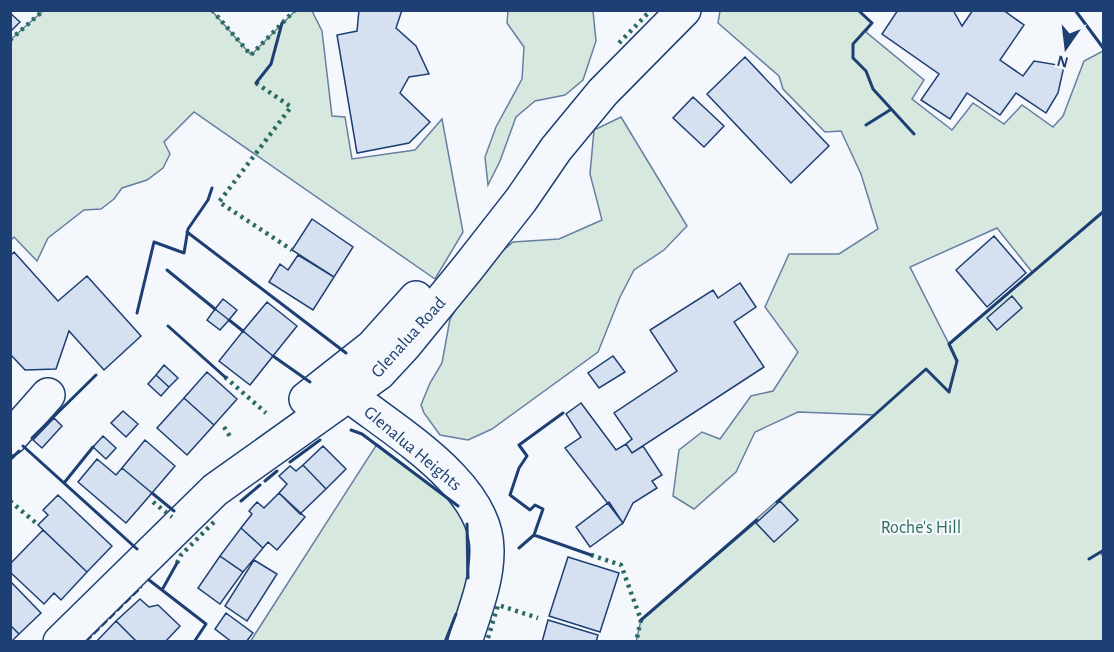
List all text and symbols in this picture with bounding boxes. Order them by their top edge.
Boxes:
north arrow [1036,18,1096,78]
text: N [1055,52,1070,71]
street label: Glenalua Road [368,294,449,381]
street label: Glenalua Heights [360,403,464,495]
park label: Roche's Hill [881,519,961,537]

